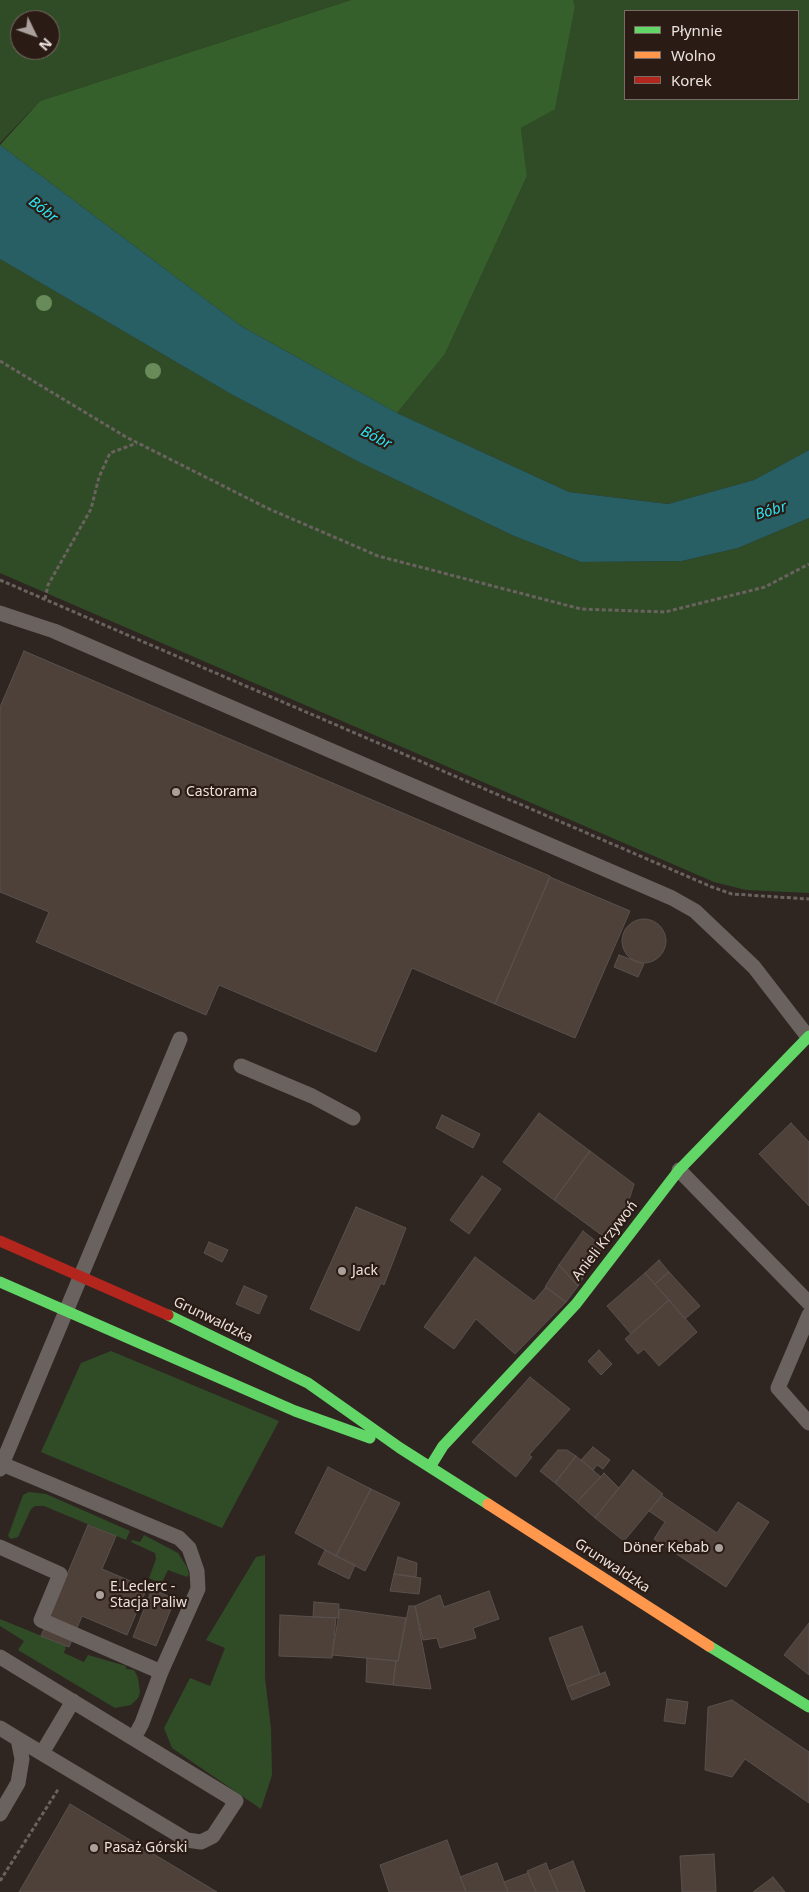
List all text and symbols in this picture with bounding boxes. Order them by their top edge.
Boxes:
north arrow [10,10,60,60]
legend [624,10,799,100]
text: Płynnie [671,20,722,40]
text: N [35,34,57,55]
text: Wolno [671,45,716,65]
text: Korek [671,70,712,90]
water label: Bóbr [25,193,61,227]
water label: Bóbr [358,423,394,453]
water label: Bóbr [753,498,789,524]
place label: Castorama [186,784,257,800]
marker: Castorama [170,786,182,798]
street label: Anieli Krzywoń [569,1198,641,1284]
place label: Jack [352,1263,378,1279]
marker: Jack [336,1265,348,1277]
street label: Grunwaldzka [171,1294,255,1346]
street label: Grunwaldzka [571,1535,653,1597]
place label: Döner Kebab [623,1540,709,1556]
marker: Döner Kebab [713,1542,725,1554]
place label: E.Leclerc - Stacja Paliw [110,1579,187,1611]
marker: E.Leclerc - Stacja Paliw [94,1589,106,1601]
place label: Pasaż Górski [104,1840,187,1856]
marker: Pasaż Górski [88,1842,100,1854]

